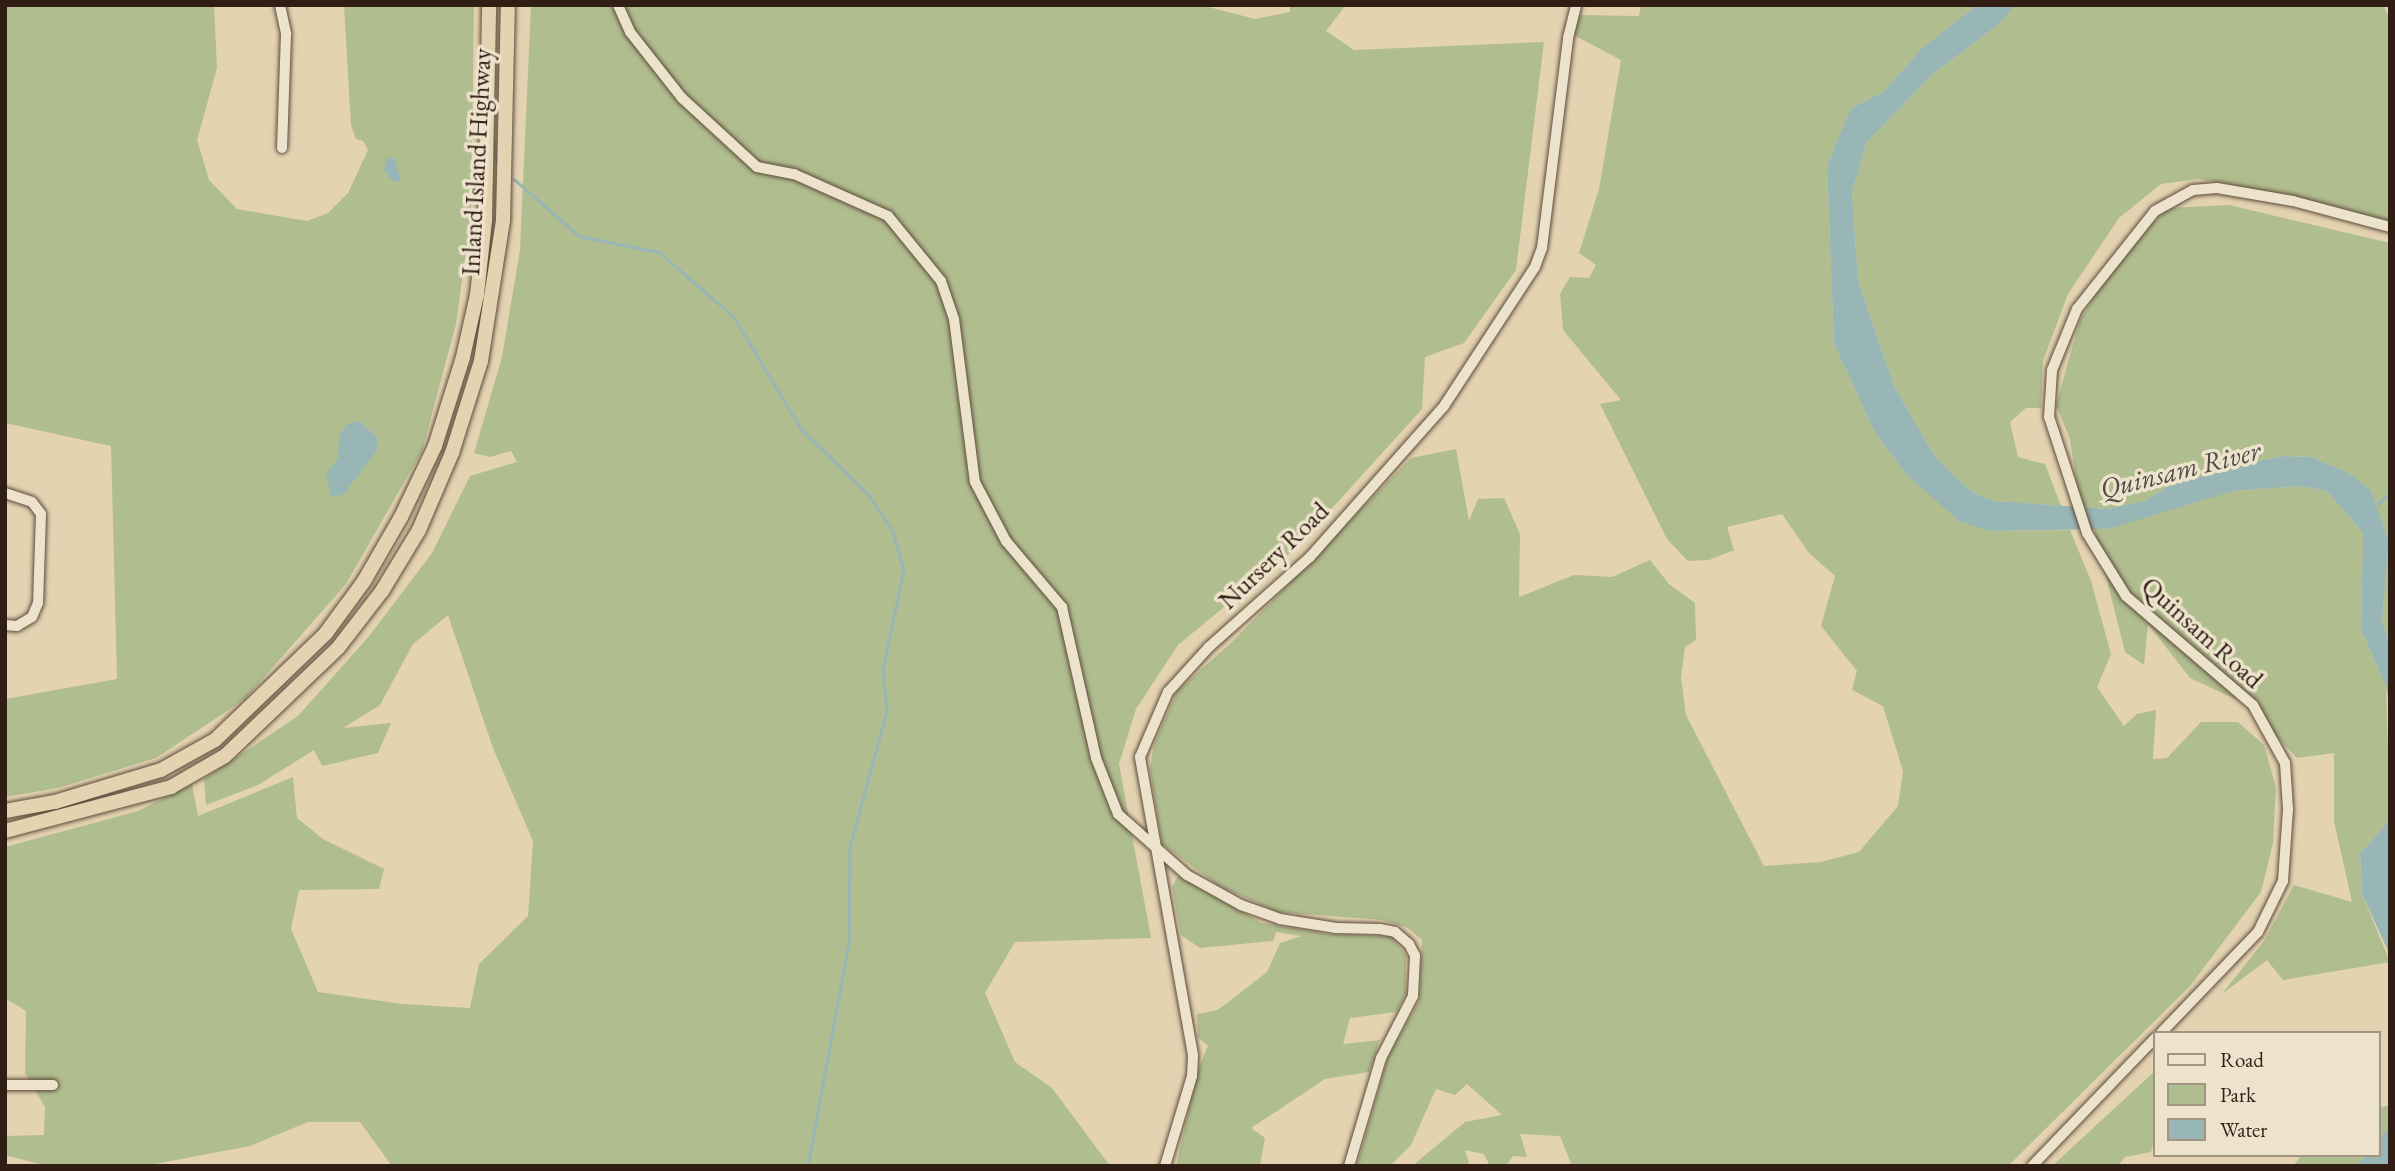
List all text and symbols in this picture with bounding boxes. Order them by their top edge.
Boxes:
street label: Inland Island Highway [455,48,499,276]
water label: Quinsam River [2096,433,2264,505]
street label: Nursery Road [1212,496,1336,616]
street label: Quinsam Road [2135,570,2269,696]
legend [2154,1031,2381,1157]
text: Road [2220,1046,2264,1073]
text: Park [2220,1081,2256,1108]
text: Water [2220,1116,2267,1143]

